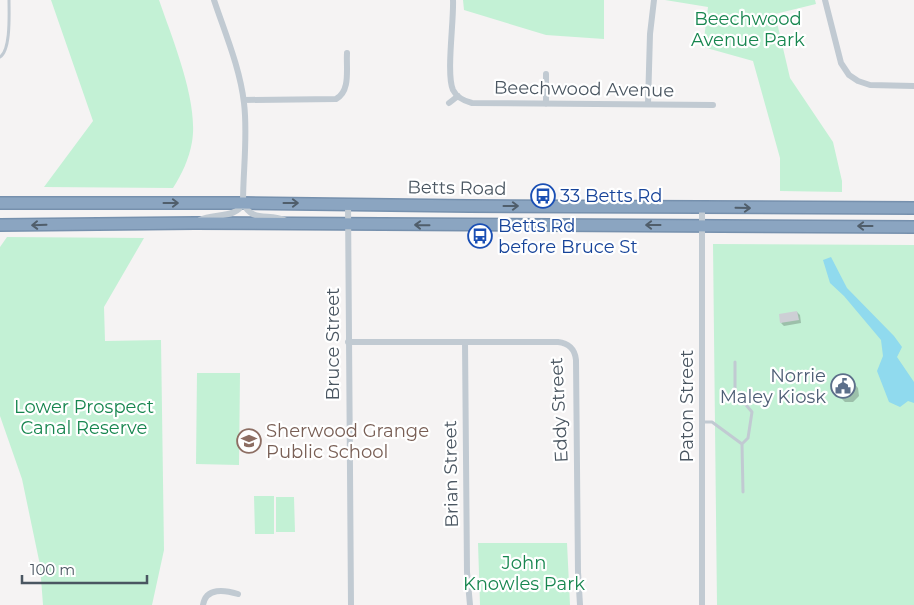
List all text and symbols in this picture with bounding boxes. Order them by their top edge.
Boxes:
park label: Beechwood Avenue Park [691,8,805,51]
street label: Beechwood Avenue [494,76,674,102]
street label: Betts Road [407,176,507,200]
bus stop icon: 33 Betts Rd [530,183,556,209]
place label: 33 Betts Rd [560,185,662,207]
one-way arrow [162,198,178,208]
one-way arrow [283,198,299,208]
one-way arrow [502,201,519,211]
one-way arrow [734,203,751,213]
place label: Betts Rd before Bruce St [498,215,638,258]
one-way arrow [31,220,48,230]
one-way arrow [414,220,430,229]
one-way arrow [645,220,662,230]
one-way arrow [858,221,874,231]
bus stop icon: Betts Rd before Bruce St [467,223,493,249]
street label: Bruce Street [322,288,344,400]
street label: Paton Street [676,350,698,462]
street label: Eddy Street [545,357,573,463]
place label: Norrie Maley Kiosk [720,365,826,408]
public building icon: Norrie Maley Kiosk [830,373,856,399]
park label: Lower Prospect Canal Reserve [14,396,154,439]
place label: Sherwood Grange Public School [266,420,429,463]
street label: Brian Street [439,420,463,528]
school or university icon: Sherwood Grange Public School [236,428,262,454]
scale bar [22,552,148,584]
park label: John Knowles Park [463,552,585,595]
text: 100 m [30,560,75,579]

